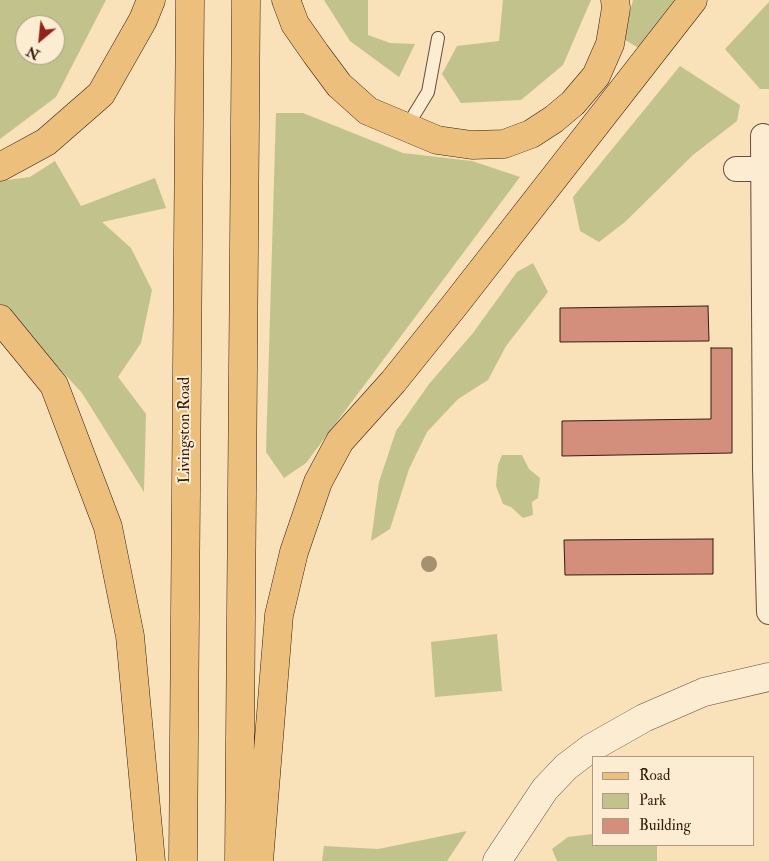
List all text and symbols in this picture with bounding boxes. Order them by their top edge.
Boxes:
north arrow [15,15,65,65]
text: N [24,42,43,63]
street label: Livingston Road [176,377,196,483]
legend [592,756,754,846]
text: Road [639,766,670,785]
text: Park [639,791,666,810]
text: Building [639,816,691,835]

